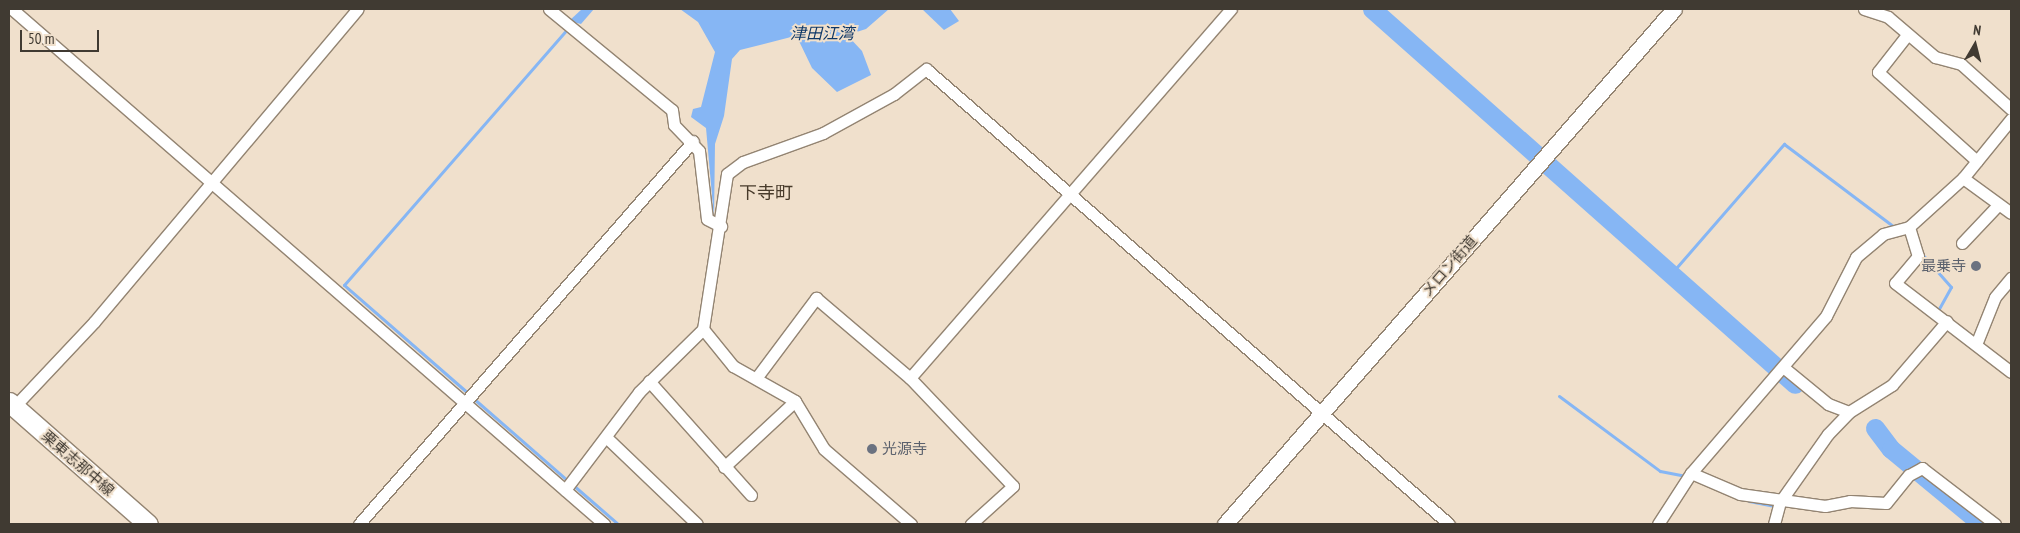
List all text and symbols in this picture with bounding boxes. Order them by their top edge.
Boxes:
scale bar [22,20,101,52]
north arrow [1950,20,2000,70]
text: N [1972,21,1982,40]
water label: 津田江湾 [790,23,854,43]
text: 50 m [28,29,54,48]
district label: 下寺町 [739,182,793,204]
street label: メロン街道 [1418,232,1480,300]
place label: 最乗寺 [1921,257,1966,275]
marker: 最乗寺 [1970,260,1982,272]
street label: 栗東志那中線 [38,427,118,499]
place label: 光源寺 [882,440,927,458]
marker: 光源寺 [866,443,878,455]

